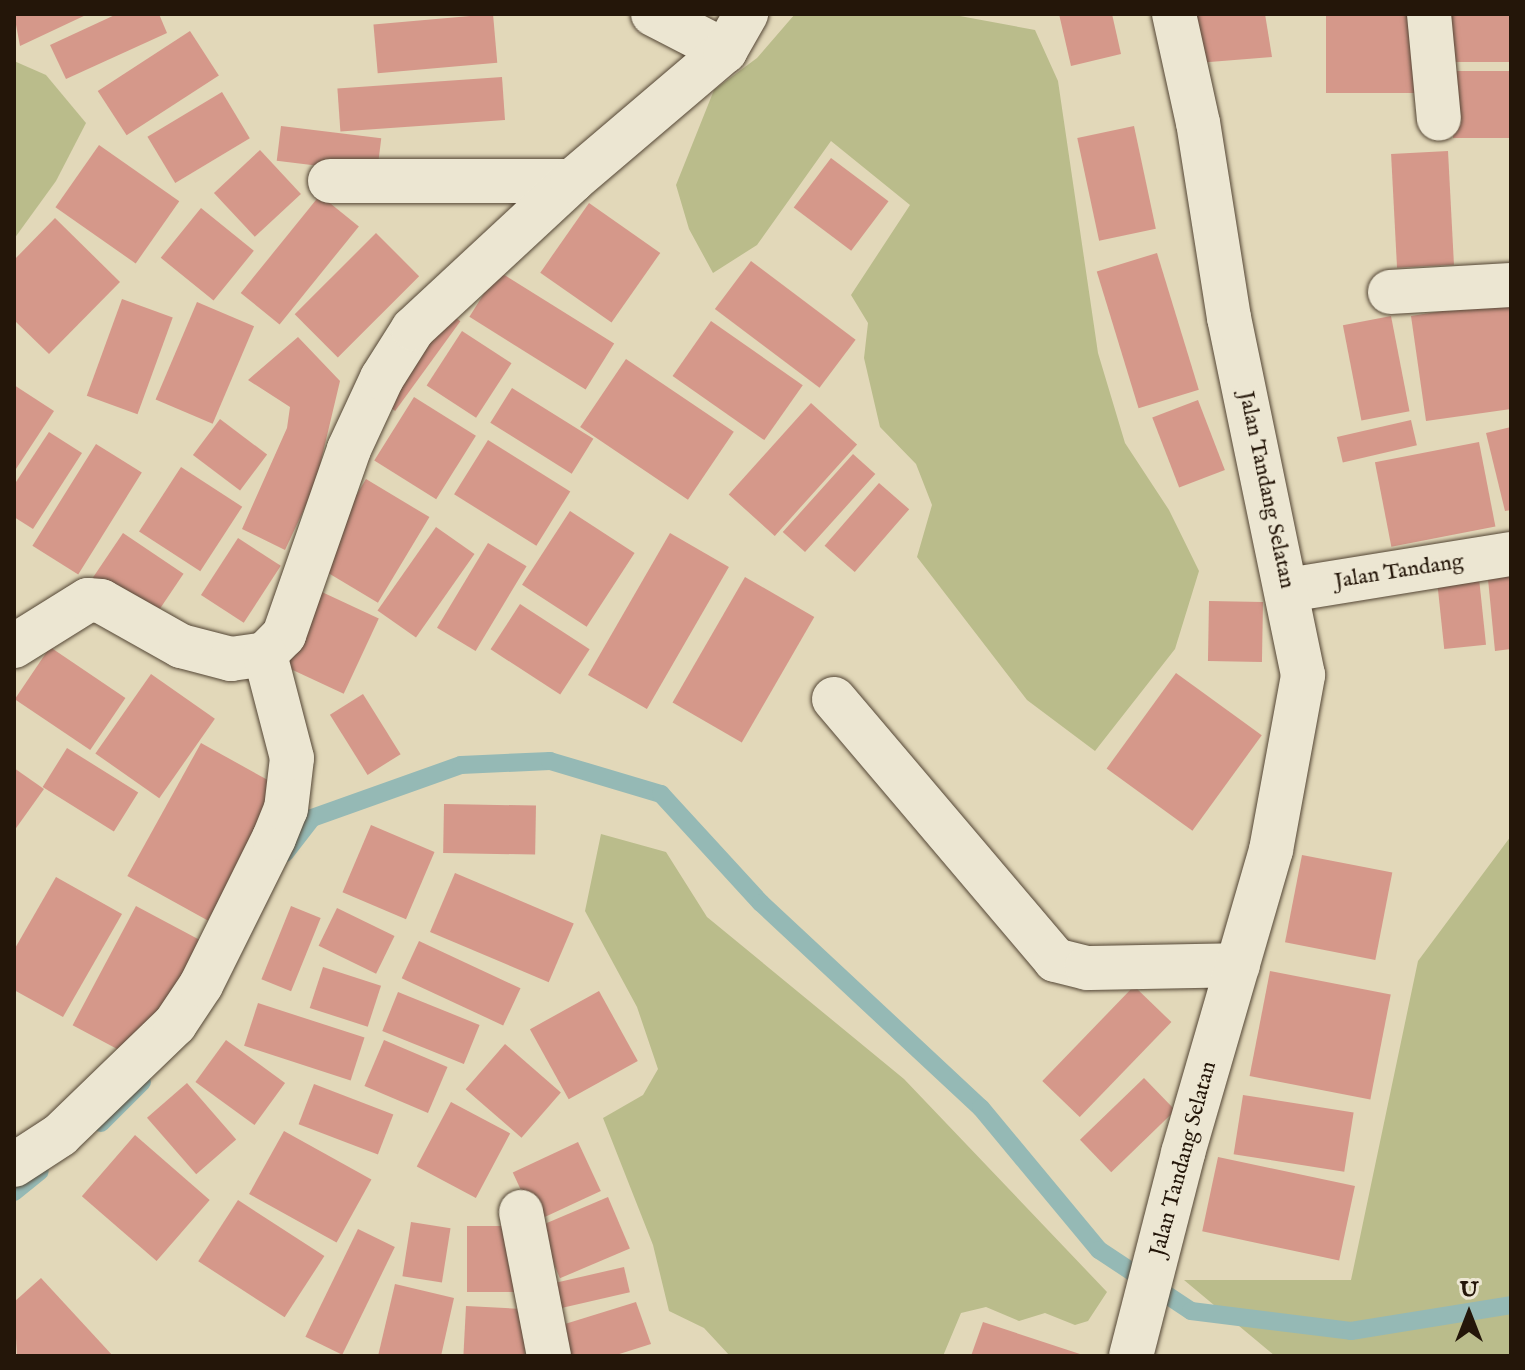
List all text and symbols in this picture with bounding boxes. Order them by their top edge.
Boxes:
street label: Jalan Tandang Selatan [1232,389,1300,591]
street label: Jalan Tandang [1333,549,1465,595]
street label: Jalan Tandang Selatan [1145,1059,1223,1259]
north arrow [1429,1274,1509,1354]
text: U [1460,1276,1478,1304]

